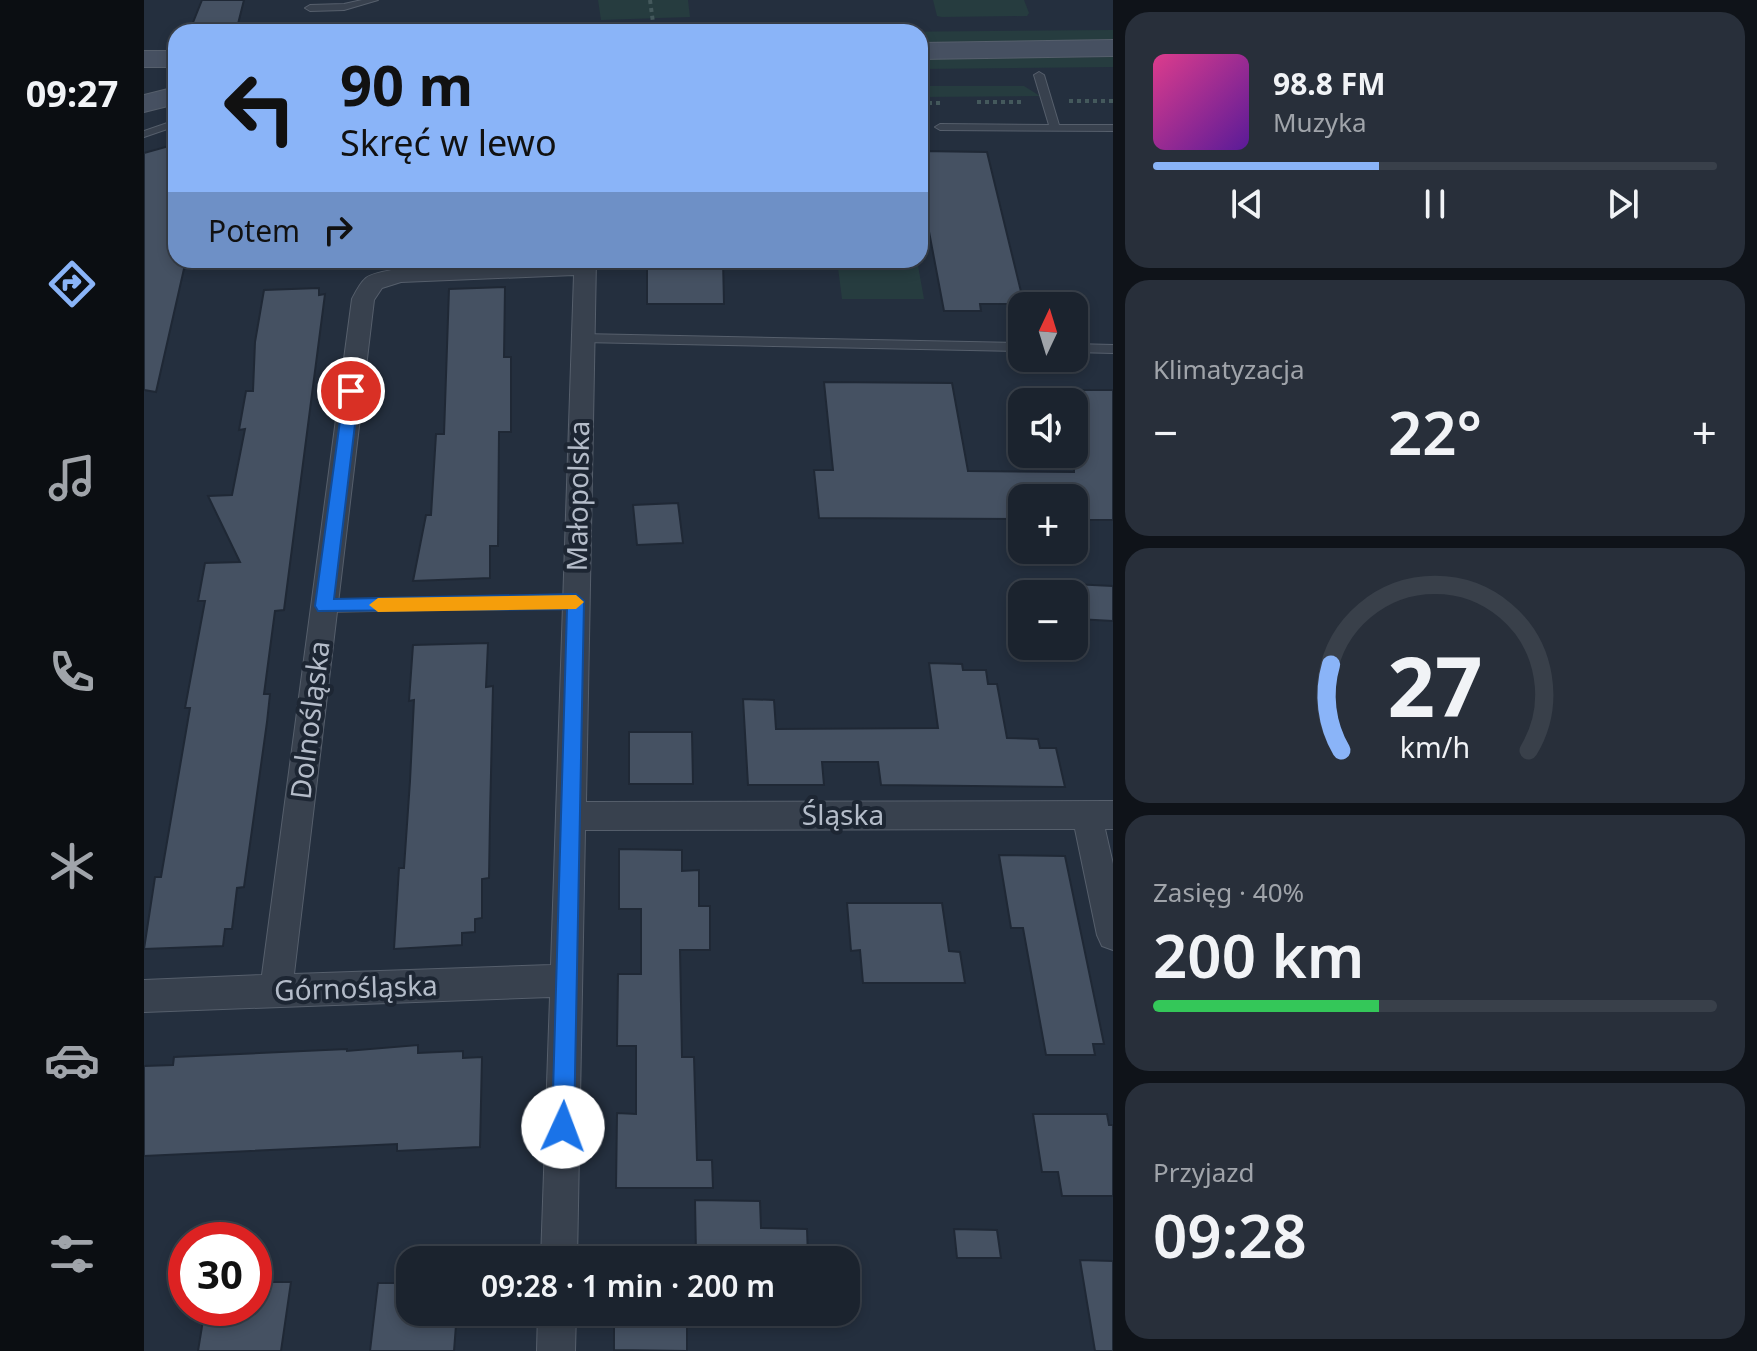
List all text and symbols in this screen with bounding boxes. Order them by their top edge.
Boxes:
text: 90 m [340,46,473,122]
icon: left [208,56,312,160]
text: 98.8 FM [1273,63,1385,104]
text: 09:27 [26,69,118,118]
text: Muzyka [1273,104,1367,140]
text: Skręć w lewo [340,118,557,167]
icon: previous [1225,182,1269,226]
icon: pause [1413,182,1457,226]
icon: next [1601,182,1645,226]
icon: right [316,208,360,252]
text: Potem [208,210,300,251]
icon: directions [44,256,100,312]
north arrow [1008,292,1088,372]
map controls [1008,292,1088,660]
text: Klimatyzacja [1153,351,1305,387]
pin [317,357,385,425]
icon: arrive [329,369,373,413]
button: sound [1008,388,1088,468]
text: 22° [1388,391,1482,473]
text: − [1153,402,1178,462]
text: + [1692,402,1717,462]
street label: Małopolska [557,420,597,572]
icon: music [44,450,100,506]
button: + [1008,484,1088,564]
button: − [1008,580,1088,660]
text: 27 [1387,628,1483,741]
street label: Dolnośląska [280,639,338,801]
icon: phone [44,644,100,700]
text: km/h [1400,728,1470,767]
street label: Śląska [802,795,884,833]
icon: climate [44,838,100,894]
text: Zasięg · 40% [1153,874,1304,910]
text: 200 km [1153,914,1364,996]
street label: Górnośląska [274,965,438,1009]
icon: car [44,1032,100,1088]
position arrow [521,1085,605,1169]
text: Przyjazd [1153,1154,1254,1190]
text: 09:28 [1153,1194,1307,1276]
speed limit sign: 30 [168,1222,272,1326]
icon: filters [44,1226,100,1282]
text: 09:28 · 1 min · 200 m [481,1265,775,1306]

